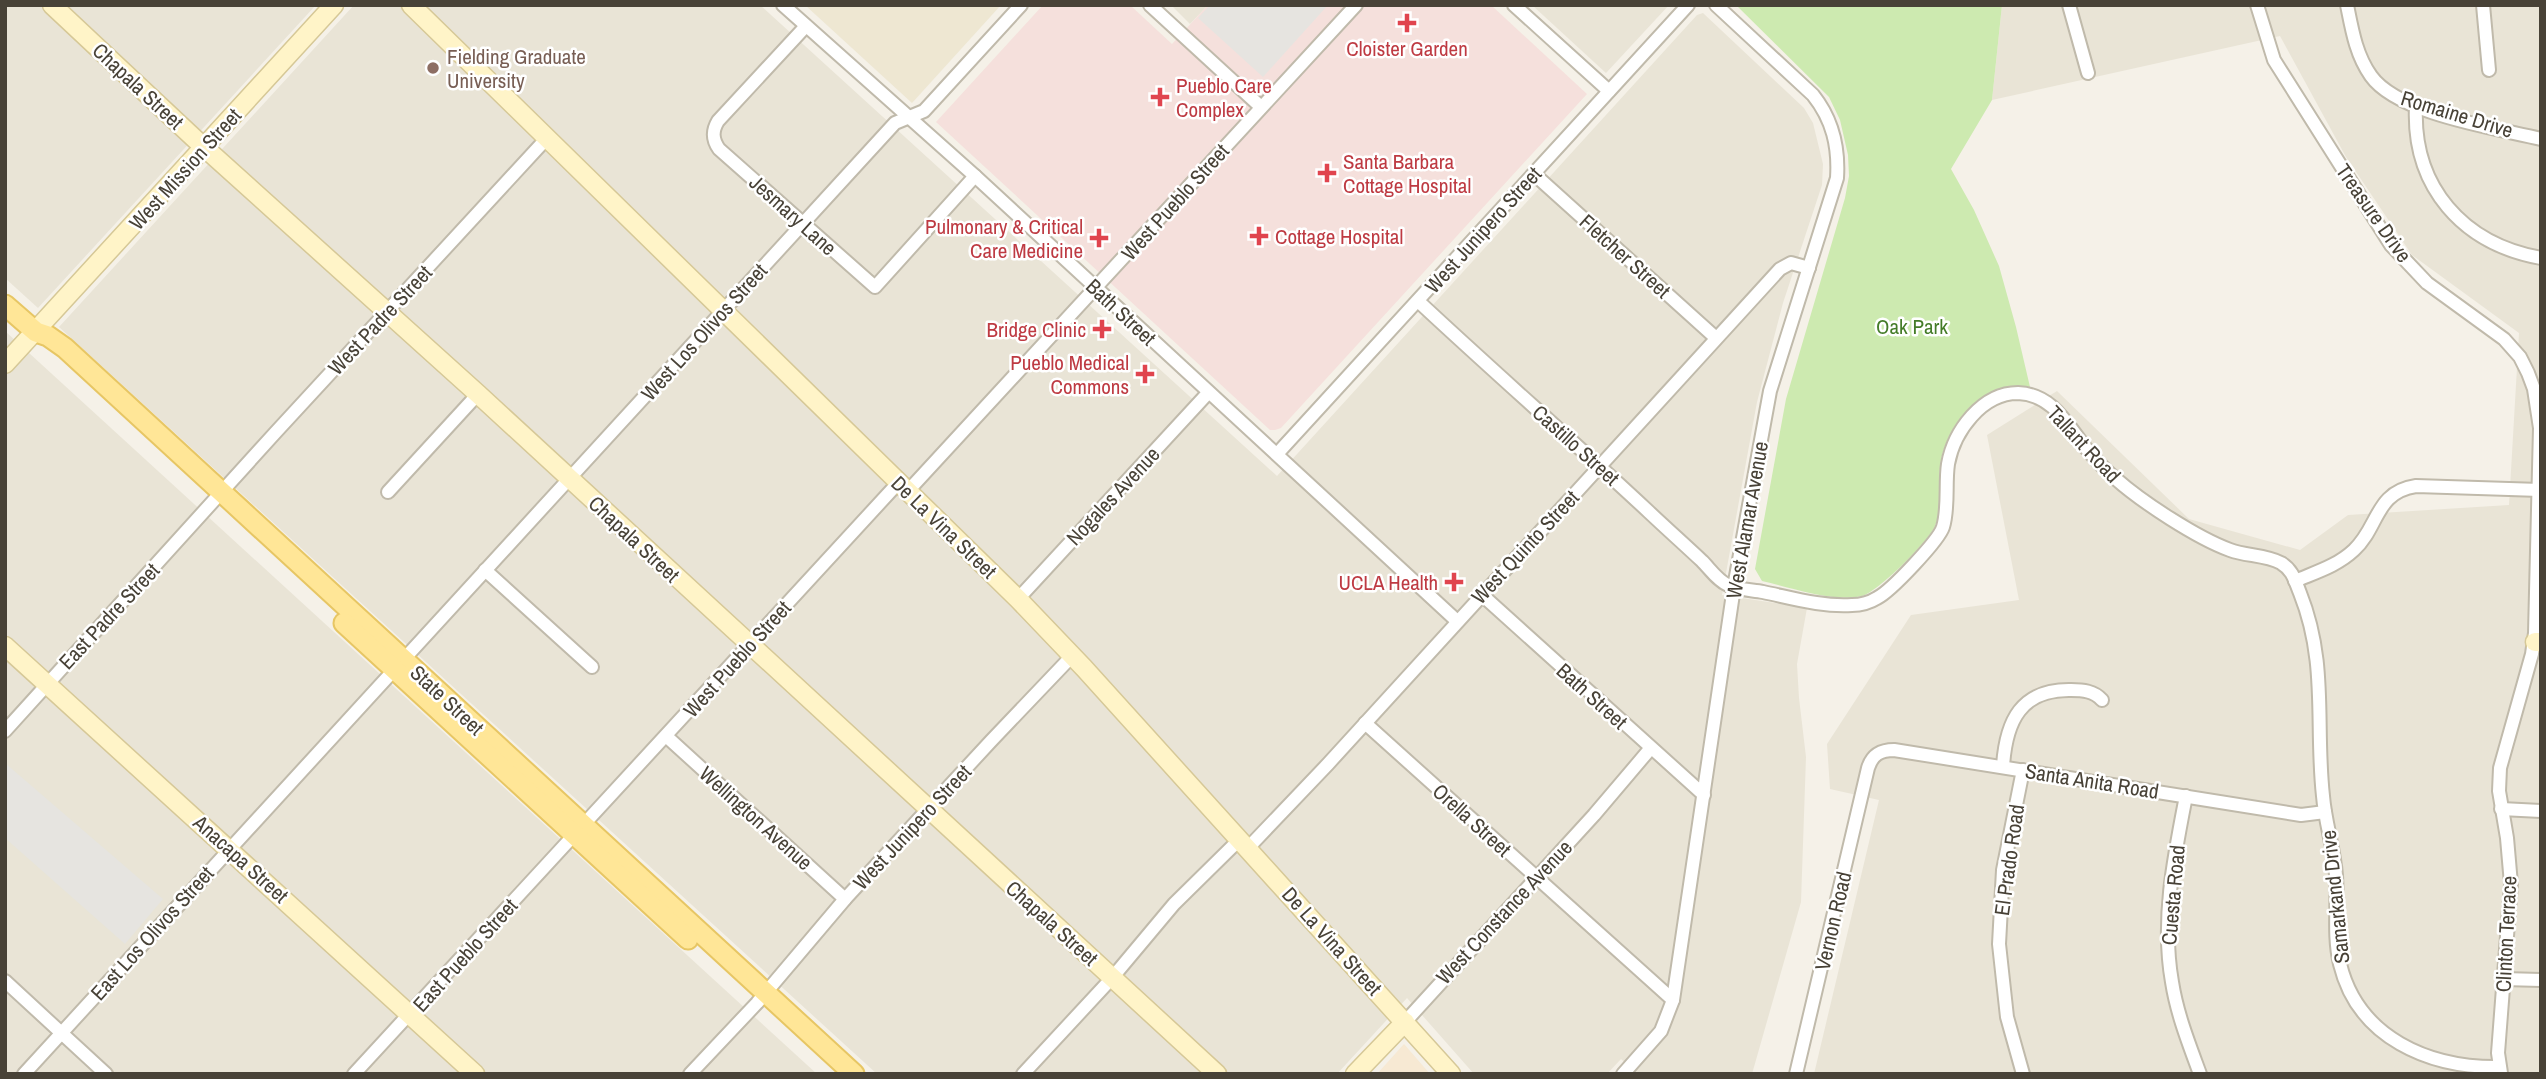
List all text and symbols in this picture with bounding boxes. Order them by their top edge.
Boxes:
marker: Cloister Garden [1397,13,1417,33]
place label: Cloister Garden [1346,34,1468,63]
street label: Chapala Street [86,36,190,136]
place label: Fielding Graduate University [447,42,586,95]
marker: Fielding Graduate University [425,60,441,76]
place label: Pueblo Care Complex [1176,71,1272,124]
street label: Romaine Drive [2397,83,2517,145]
marker: Pueblo Care Complex [1150,87,1170,107]
street label: West Mission Street [122,102,248,236]
street label: West Pueblo Street [1115,137,1235,267]
place label: Santa Barbara Cottage Hospital [1343,147,1471,200]
street label: Treasure Drive [2329,158,2419,268]
street label: West Junipero Street [1418,160,1548,300]
marker: Santa Barbara Cottage Hospital [1317,163,1337,183]
street label: Jesmary Lane [743,168,843,262]
street label: Fletcher Street [1573,207,1677,305]
place label: Pulmonary & Critical Care Medicine [925,212,1083,265]
place label: Cottage Hospital [1275,222,1403,251]
marker: Cottage Hospital [1249,226,1269,246]
marker: Pulmonary & Critical Care Medicine [1089,228,1109,248]
street label: West Los Olivos Street [634,257,774,407]
street label: West Padre Street [322,259,439,381]
street label: Bath Street [1080,272,1163,352]
park label: Oak Park [1876,312,1948,341]
place label: Bridge Clinic [986,315,1086,344]
marker: Bridge Clinic [1092,319,1112,339]
place label: Pueblo Medical Commons [1010,348,1129,401]
marker: Pueblo Medical Commons [1135,364,1155,384]
street label: Castillo Street [1526,398,1626,492]
street label: Tallant Road [2041,399,2127,489]
street label: West Alamar Avenue [1719,439,1775,601]
street label: Nogales Avenue [1060,440,1166,552]
street label: De La Vina Street [885,469,1003,585]
street label: West Quinto Street [1465,484,1586,610]
street label: Chapala Street [582,489,686,589]
street label: East Padre Street [52,556,166,676]
place label: UCLA Health [1338,568,1438,597]
marker: UCLA Health [1444,572,1464,592]
street label: West Pueblo Street [677,594,797,724]
street label: Bath Street [1550,656,1634,736]
street label: State Street [404,658,490,742]
street label: Santa Anita Road [2023,756,2161,806]
street label: West Junipero Street [846,758,978,896]
street label: Wellington Avenue [693,759,819,877]
street label: Orella Street [1426,777,1518,863]
street label: El Prado Road [1987,803,2031,917]
street label: Anacapa Street [186,808,295,910]
street label: Samarkand Drive [2314,829,2356,965]
street label: West Constance Avenue [1429,833,1579,991]
street label: Cuesta Road [2154,844,2192,946]
street label: East Los Olivos Street [84,859,220,1006]
street label: Vernon Road [1808,869,1858,973]
street label: Chapala Street [1000,874,1105,972]
street label: Clinton Terrace [2488,875,2524,993]
street label: De La Vina Street [1276,881,1389,1002]
street label: East Pueblo Street [406,892,524,1018]

